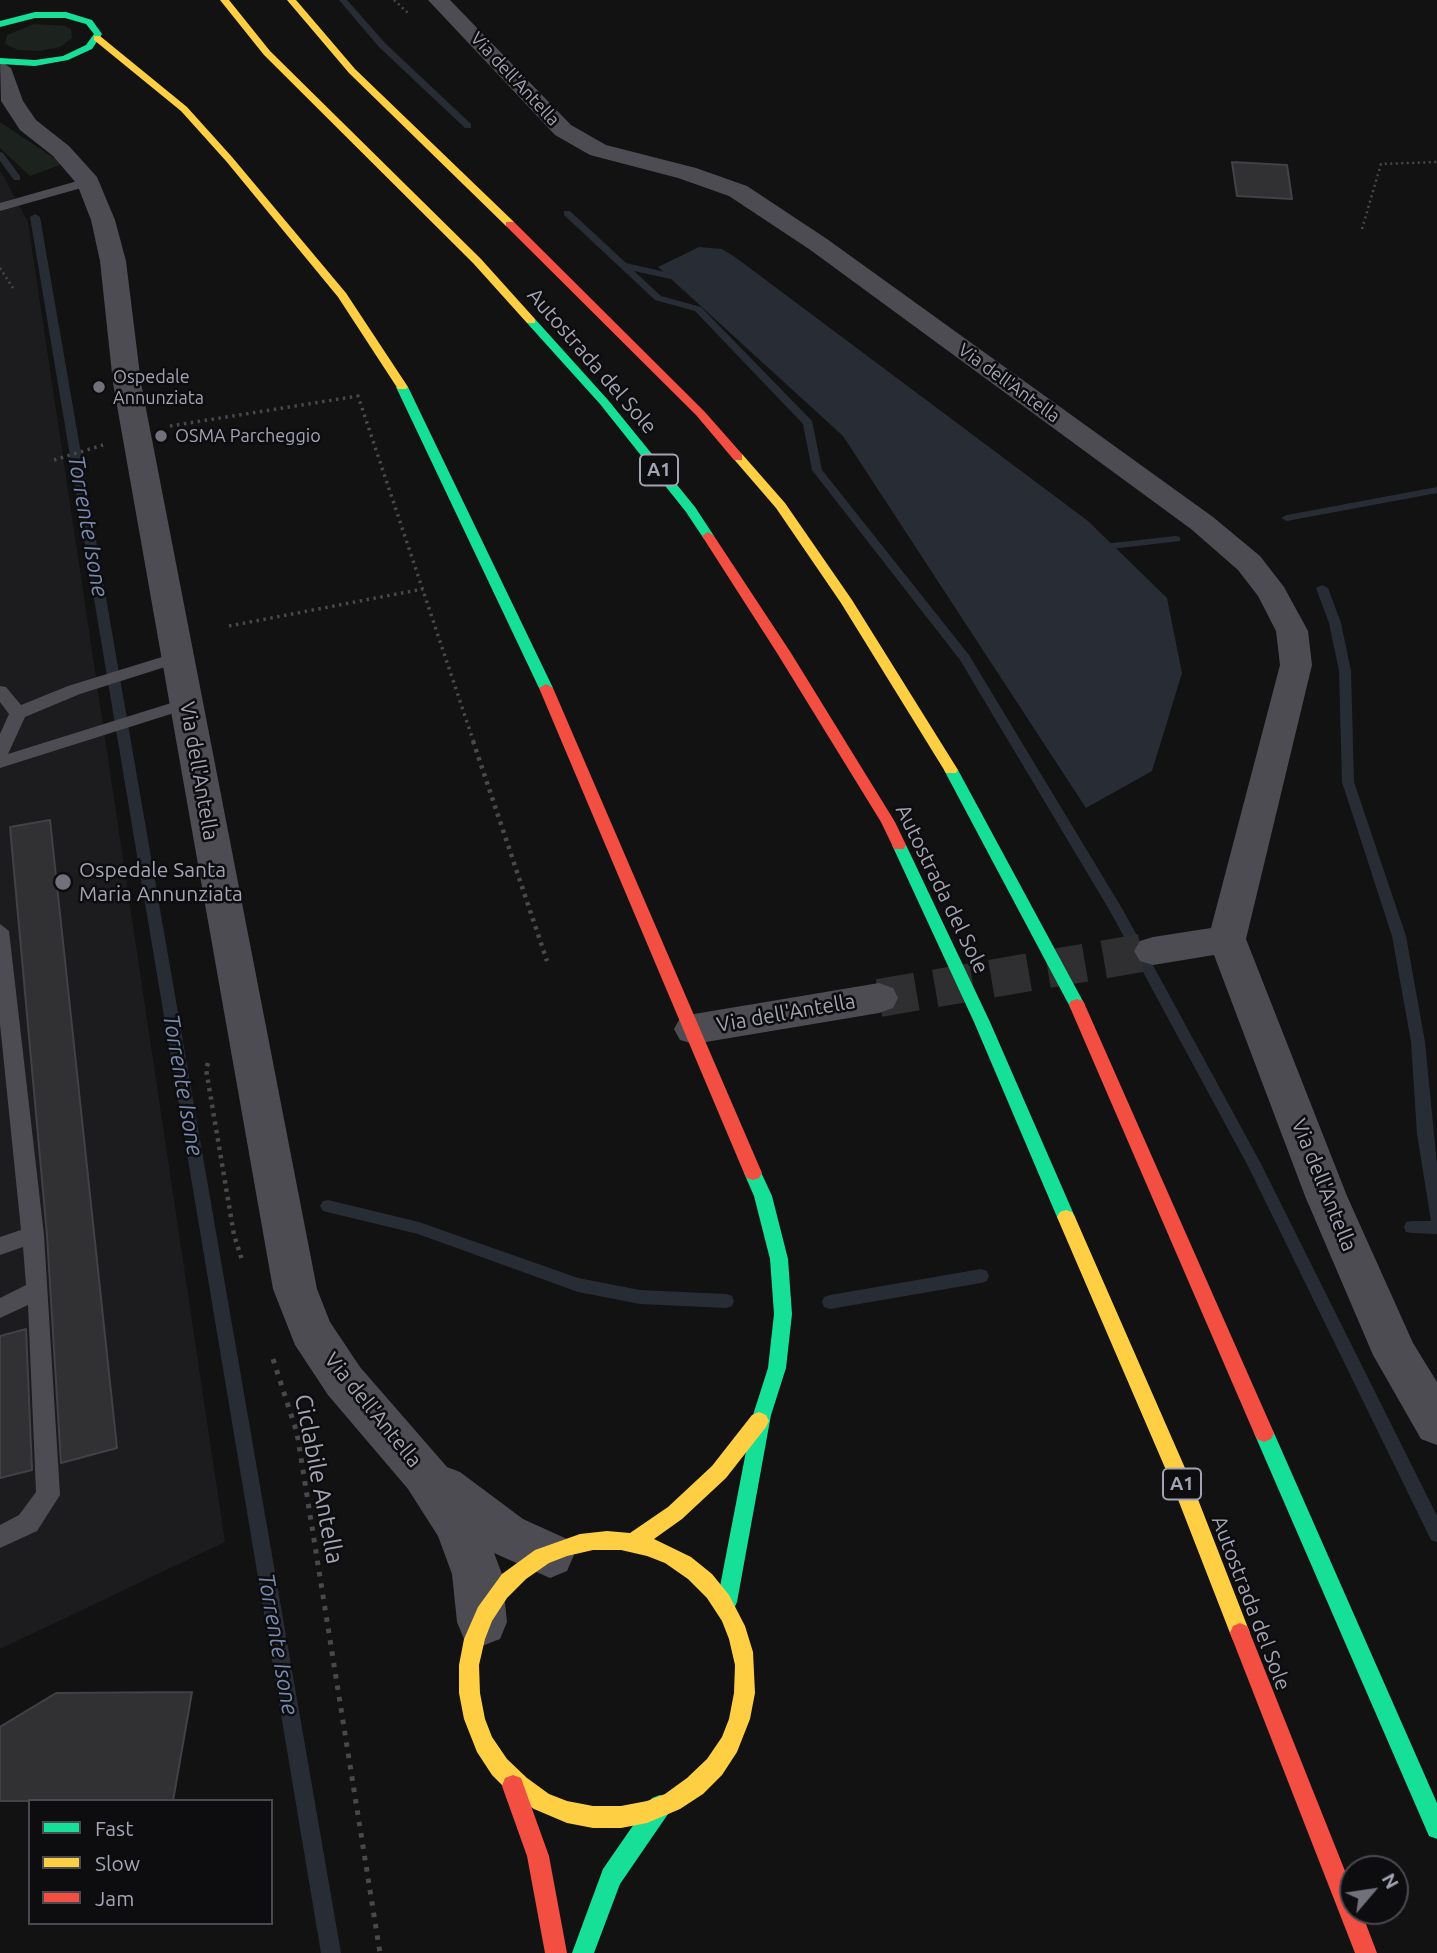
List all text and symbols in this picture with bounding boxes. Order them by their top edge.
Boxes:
street label: Via dell'Antella [466,28,564,130]
street label: Autostrada del Sole [522,283,662,439]
street label: Via dell'Antella [954,339,1064,427]
place label: Ospedale Annunziata [113,366,204,408]
marker: Ospedale Annunziata [91,379,107,395]
place label: OSMA Parcheggio [175,425,321,447]
marker: OSMA Parcheggio [153,428,169,444]
water label: Torrente Isone [62,453,114,599]
road number: A1 [640,454,678,485]
street label: Via dell'Antella [174,700,224,842]
street label: Autostrada del Sole [890,800,994,978]
place label: Ospedale Santa Maria Annunziata [79,857,243,907]
marker: Ospedale Santa Maria Annunziata [53,872,73,892]
street label: Via dell'Antella [715,988,857,1038]
water label: Torrente Isone [157,1012,209,1158]
street label: Via dell'Antella [1286,1115,1362,1255]
street label: Via dell'Antella [319,1347,427,1473]
street label: Ciclabile Antella [288,1392,350,1566]
road number: A1 [1163,1468,1201,1500]
street label: Autostrada del Sole [1206,1512,1296,1694]
water label: Torrente Isone [252,1571,304,1717]
legend [28,1799,273,1925]
text: Fast [95,1816,133,1840]
text: Slow [95,1851,140,1875]
north arrow [1339,1855,1409,1925]
text: N [1378,1869,1404,1892]
text: Jam [95,1886,134,1910]

